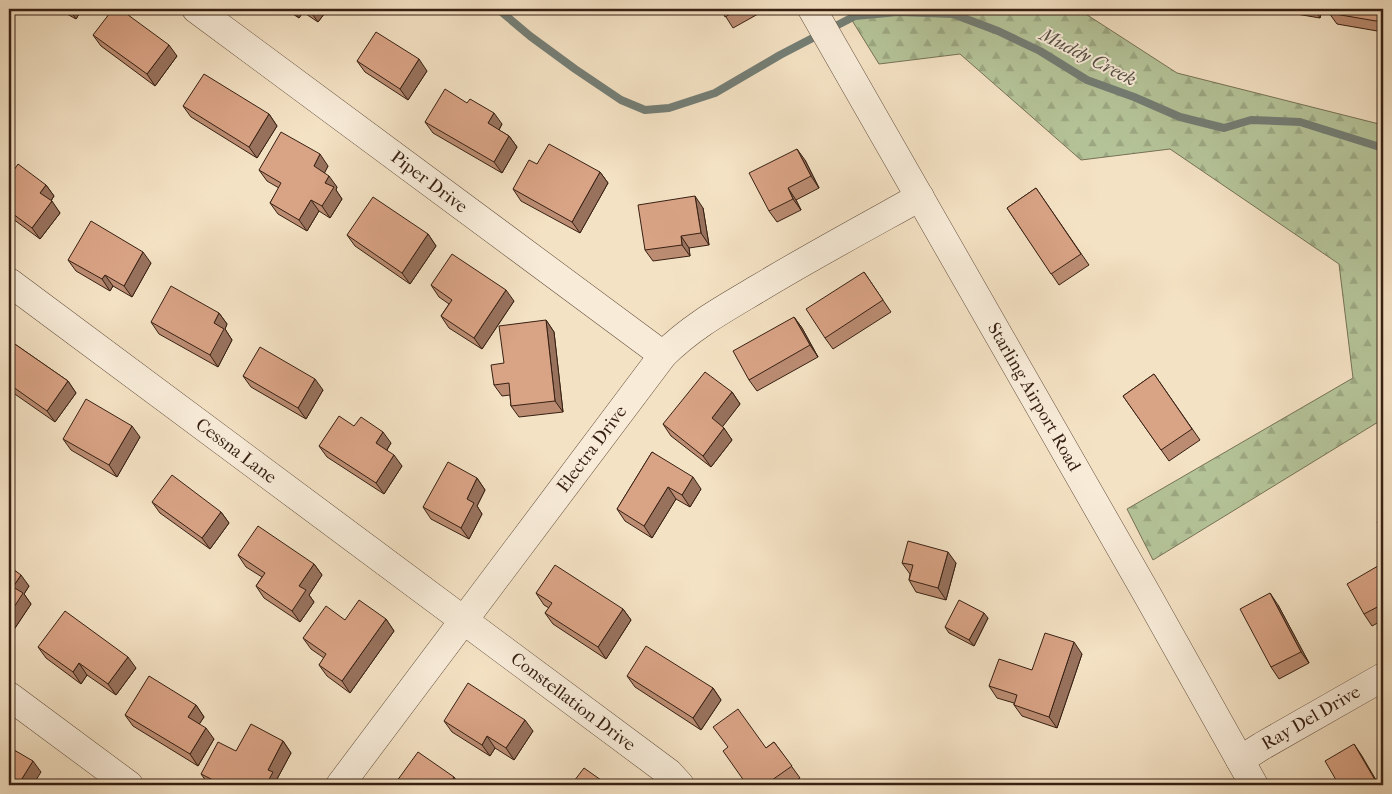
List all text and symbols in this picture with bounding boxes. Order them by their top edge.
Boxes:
water label: Muddy Creek [1034,22,1140,91]
street label: Piper Drive [387,146,471,218]
street label: Starling Airport Road [983,319,1085,475]
street label: Electra Drive [553,402,631,496]
street label: Cessna Lane [192,414,281,488]
street label: Constellation Drive [507,648,640,756]
street label: Ray Del Drive [1258,681,1364,755]

